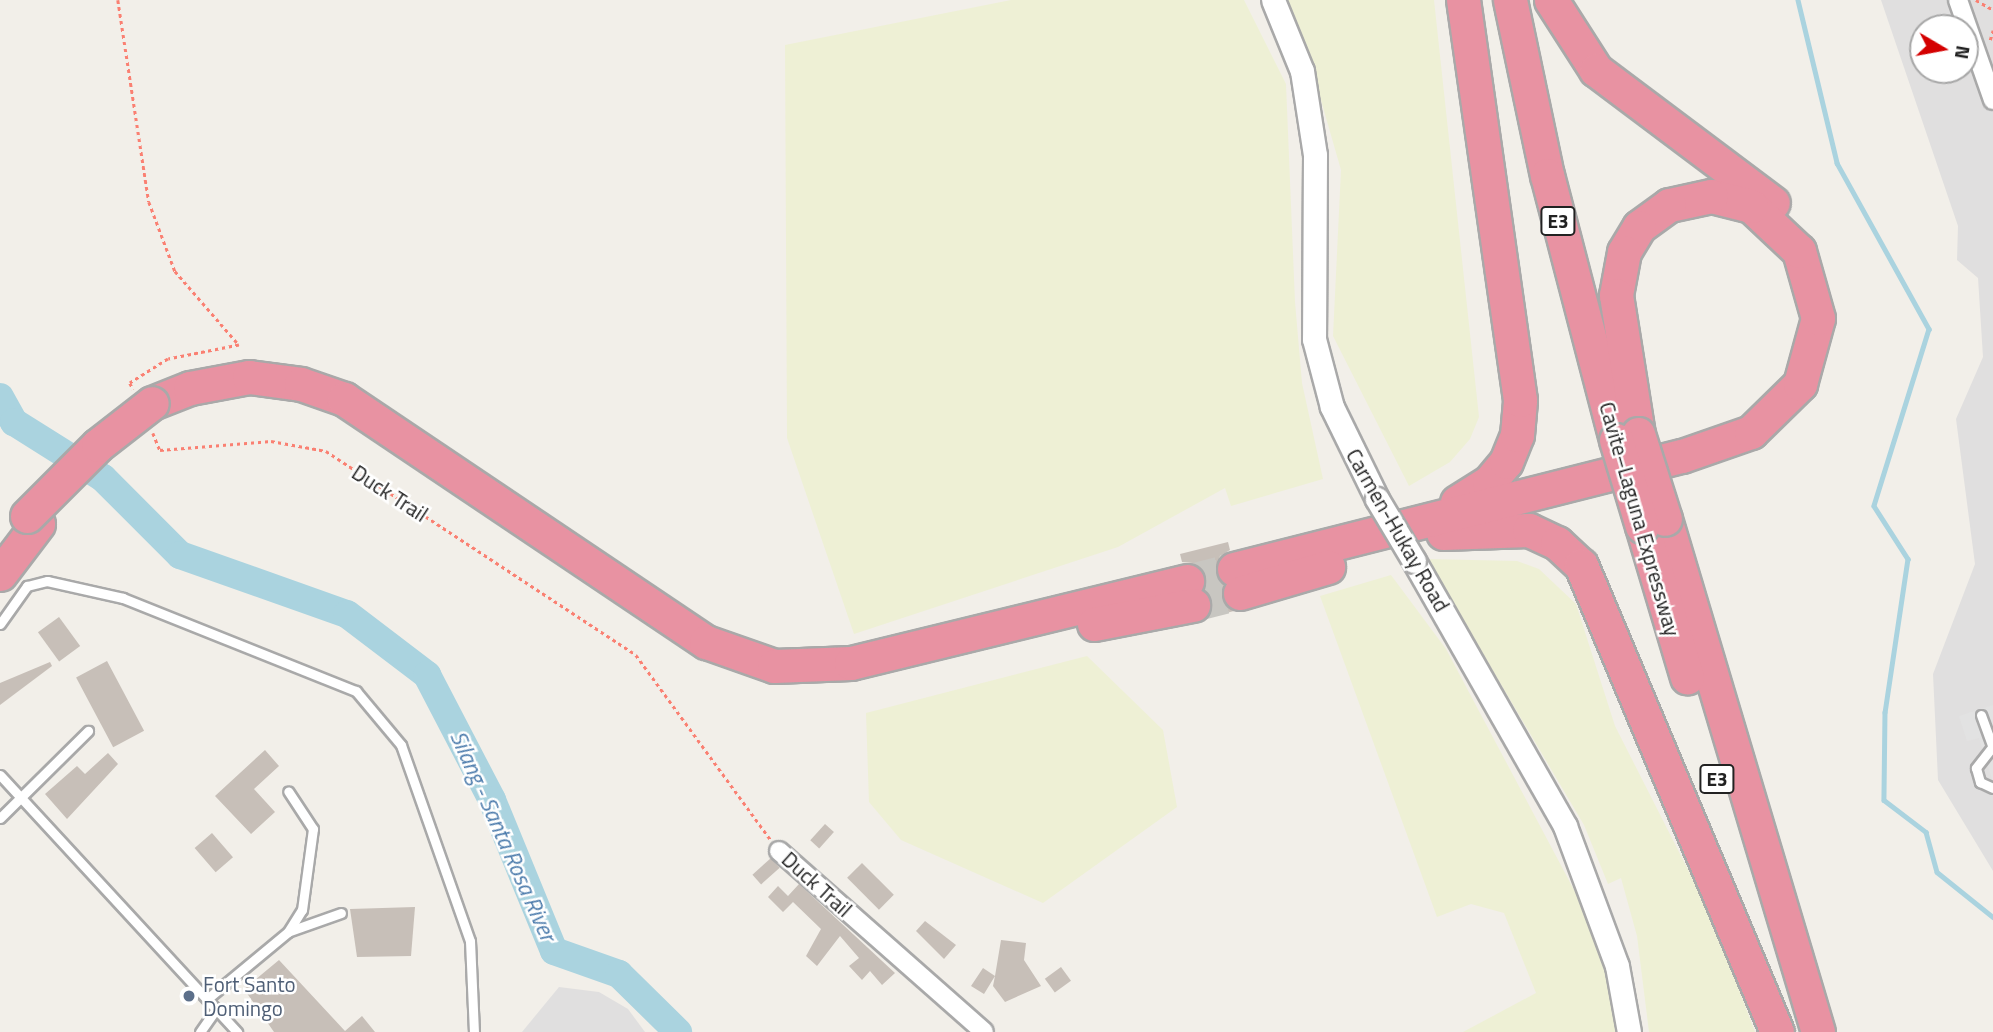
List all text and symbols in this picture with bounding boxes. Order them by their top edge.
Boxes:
north arrow [1909,14,1979,84]
text: N [1948,43,1979,61]
road number: E3 [1539,206,1577,236]
street label: Cavite–Laguna Expressway [1594,399,1686,639]
street label: Carmen-Hukay Road [1341,444,1455,616]
street label: Duck Trail [347,459,433,527]
water label: Silang - Santa Rosa River [444,727,562,945]
road number: E3 [1698,764,1736,794]
street label: Duck Trail [777,846,857,922]
place label: Fort Santo Domingo [203,971,296,1021]
marker: Fort Santo Domingo [181,988,197,1004]

